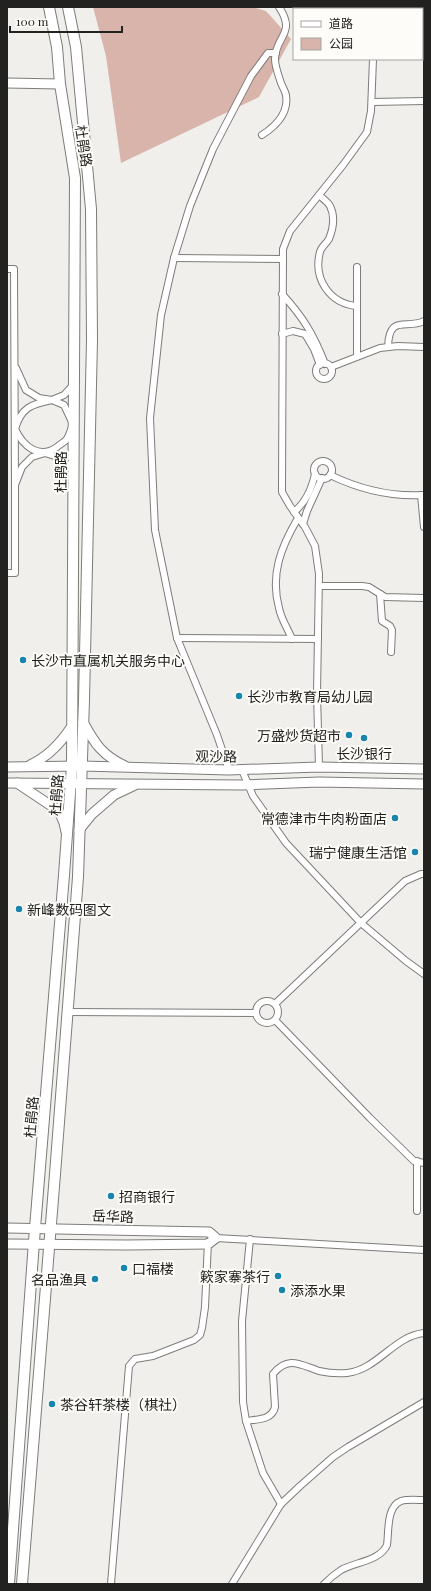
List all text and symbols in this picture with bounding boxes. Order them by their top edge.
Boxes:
scale bar [10,8,122,34]
legend [293,8,423,60]
text: 100 m [16,13,49,29]
text: 道路 [329,15,353,31]
text: 公园 [329,35,353,51]
street label: 杜鹃路 [71,124,97,168]
street label: 杜鹃路 [51,451,70,493]
place label: 长沙市直属机关服务中心 [31,651,185,670]
marker: 长沙市直属机关服务中心 [18,655,28,665]
place label: 长沙市教育局幼儿园 [247,687,373,706]
marker: 长沙市教育局幼儿园 [234,691,244,701]
place label: 万盛炒货超市 [257,726,341,745]
marker: 万盛炒货超市 [344,730,354,740]
marker: 长沙银行 [359,733,369,743]
place label: 长沙银行 [336,744,392,763]
street label: 观沙路 [195,746,237,766]
street label: 杜鹃路 [45,773,67,817]
place label: 常德津市牛肉粉面店 [261,809,387,828]
marker: 常德津市牛肉粉面店 [390,813,400,823]
place label: 瑞宁健康生活馆 [309,843,407,862]
marker: 瑞宁健康生活馆 [410,847,420,857]
place label: 新峰数码图文 [27,900,111,919]
marker: 新峰数码图文 [14,904,24,914]
street label: 杜鹃路 [20,1095,42,1139]
place label: 招商银行 [119,1187,175,1206]
marker: 招商银行 [106,1191,116,1201]
street label: 岳华路 [92,1206,134,1226]
place label: 口福楼 [132,1259,174,1278]
marker: 口福楼 [119,1263,129,1273]
place label: 簌家寨茶行 [200,1267,270,1286]
place label: 名品渔具 [31,1270,87,1289]
marker: 簌家寨茶行 [273,1271,283,1281]
marker: 名品渔具 [90,1274,100,1284]
place label: 添添水果 [290,1281,346,1300]
marker: 添添水果 [277,1285,287,1295]
place label: 茶谷轩茶楼（棋社） [60,1395,186,1414]
marker: 茶谷轩茶楼（棋社） [47,1399,57,1409]

